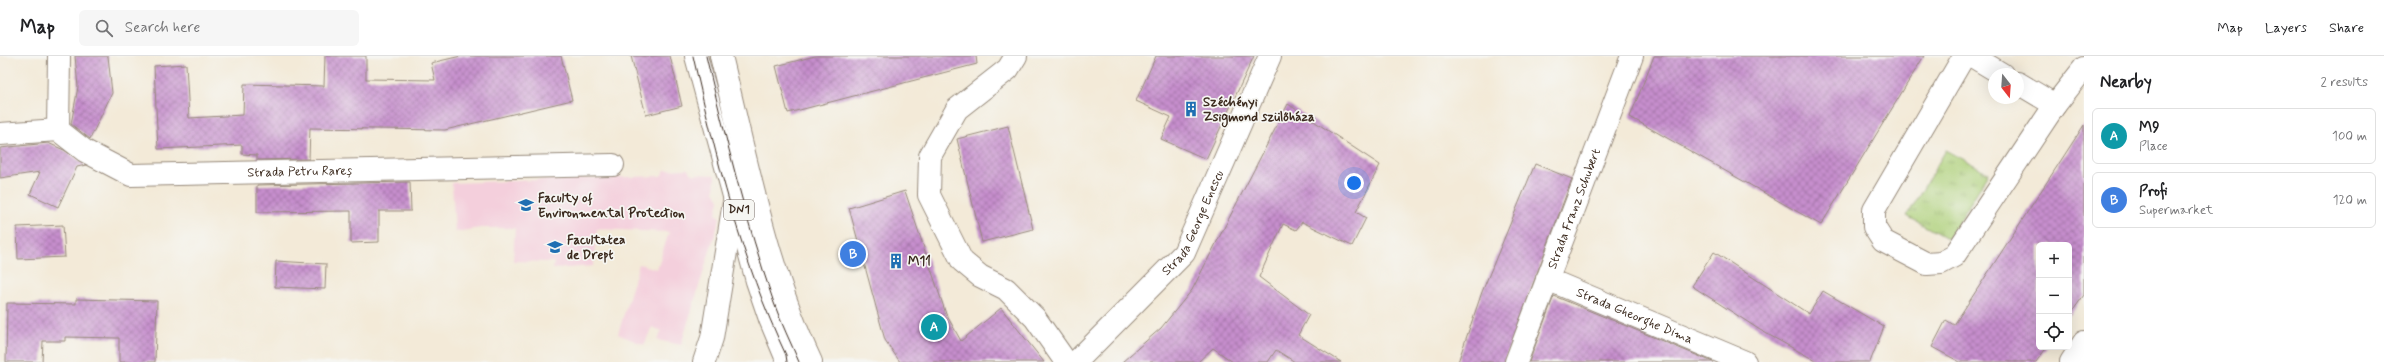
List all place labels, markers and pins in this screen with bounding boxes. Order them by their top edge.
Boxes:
place label: Széchényi Zsigmond szülőháza [1203,94,1315,128]
building icon: Széchényi Zsigmond szülőháza [1182,100,1200,118]
place label: Faculty of Environmental Protection [538,190,685,222]
school or university icon: Faculty of Environmental Protection [517,196,535,214]
place label: Facultatea de Drept [567,232,625,264]
school or university icon: Facultatea de Drept [546,238,564,256]
pin: B [840,239,866,269]
building icon: M11 [887,252,905,270]
place label: M11 [908,253,931,270]
pin: A [921,312,947,342]

